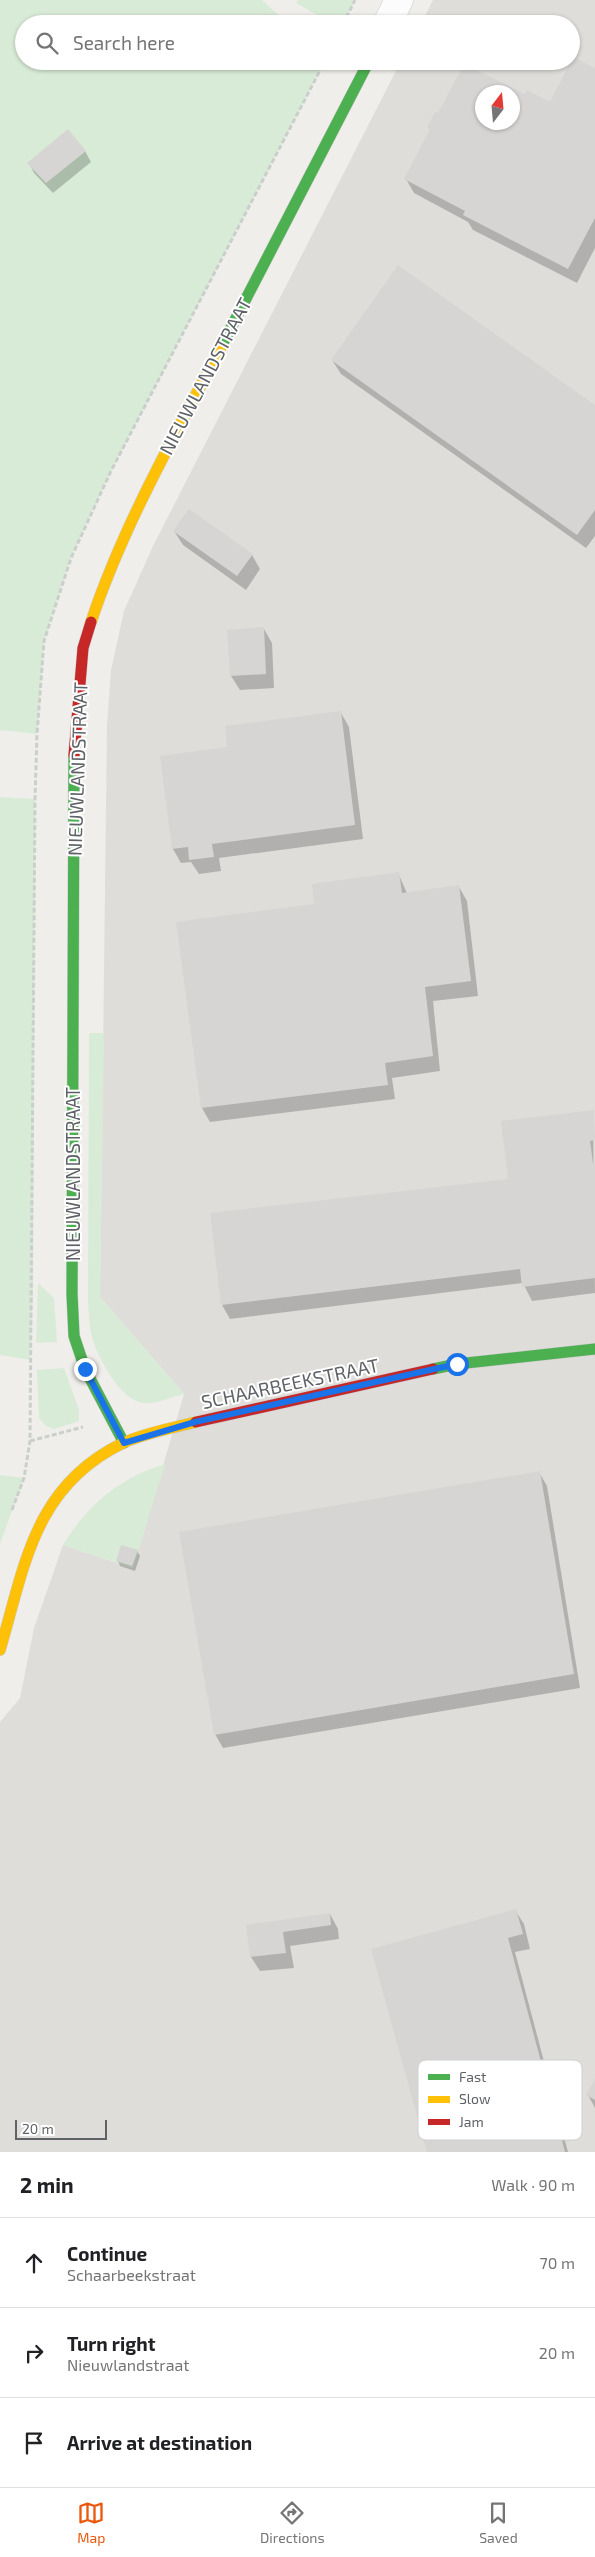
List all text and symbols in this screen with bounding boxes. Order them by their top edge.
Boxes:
search box [15,15,580,70]
icon: search [33,29,61,57]
text: Search here [73,31,175,54]
north arrow [475,85,520,130]
street label: NIEUWLANDSTRAAT [154,294,256,458]
street label: NIEUWLANDSTRAAT [62,682,92,856]
street label: NIEUWLANDSTRAAT [61,1087,84,1261]
street label: SCHAARBEEKSTRAAT [199,1353,381,1413]
route start [446,1353,469,1376]
route end [74,1358,97,1381]
legend [418,2060,582,2140]
text: Fast [459,2068,486,2085]
text: Slow [459,2090,491,2107]
text: Jam [459,2113,484,2130]
scale bar [15,2117,108,2140]
text: 20 m [22,2120,54,2137]
text: 2 min [20,2172,74,2197]
text: Walk · 90 m [491,2175,575,2194]
text: Continue [67,2242,147,2265]
icon: ahead [20,2249,48,2277]
text: 70 m [540,2253,575,2272]
text: Schaarbeekstraat [67,2265,196,2284]
text: Turn right [67,2332,155,2355]
icon: right [20,2339,48,2367]
text: 20 m [539,2343,575,2362]
text: Nieuwlandstraat [67,2355,189,2374]
icon: arrive [20,2429,48,2457]
text: Arrive at destination [67,2431,252,2454]
tab: Map [77,2499,105,2546]
tab: Directions [260,2499,325,2546]
tab: Saved [479,2499,518,2546]

